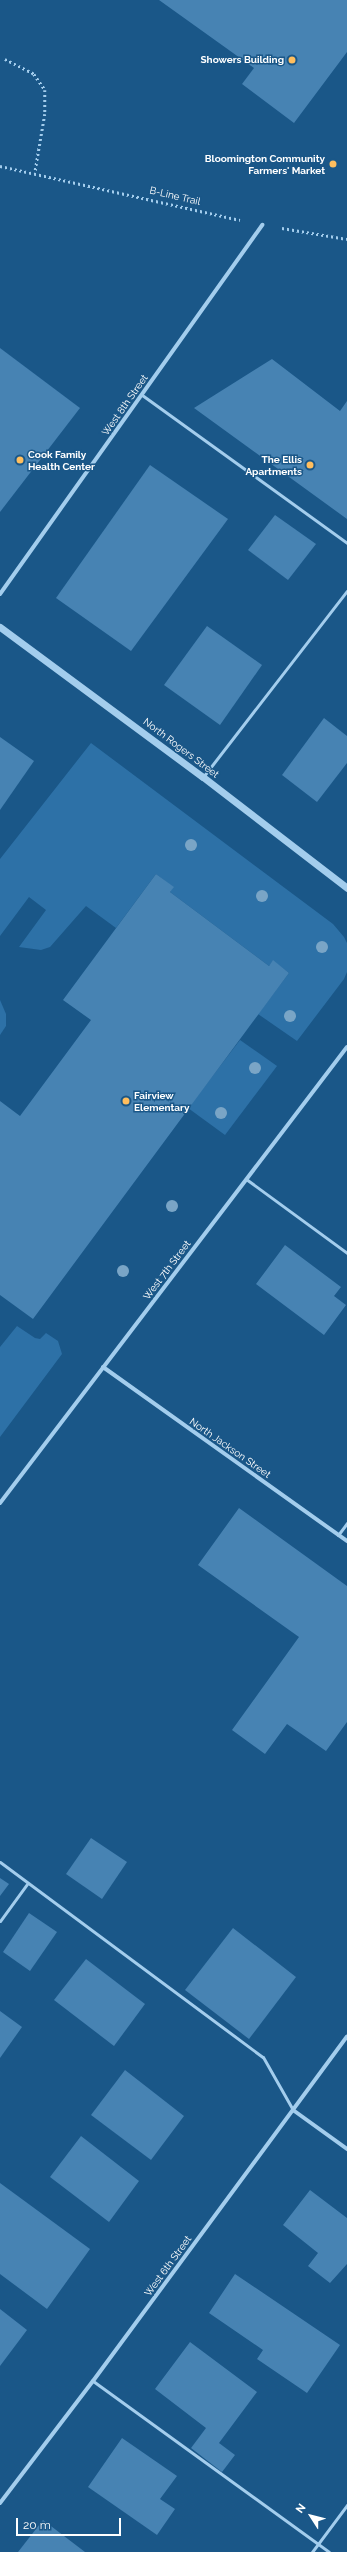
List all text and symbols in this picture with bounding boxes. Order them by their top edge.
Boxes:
place label: Showers Building [201,54,284,66]
marker: Showers Building [287,55,297,65]
place label: Bloomington Community Farmers' Market [205,152,325,176]
marker: Bloomington Community Farmers' Market [328,159,338,169]
street label: B-Line Trail [148,184,202,208]
street label: West 8th Street [100,372,150,438]
place label: Cook Family Health Center [28,448,95,472]
place label: The Ellis Apartments [245,453,302,476]
marker: Cook Family Health Center [15,455,25,465]
marker: The Ellis Apartments [305,460,315,470]
street label: North Rogers Street [141,716,221,780]
place label: Fairview Elementary [134,1089,189,1112]
marker: Fairview Elementary [121,1096,131,1106]
street label: West 7th Street [141,1238,193,1302]
street label: North Jackson Street [187,1415,273,1481]
street label: West 6th Street [142,2233,194,2299]
north arrow [291,2496,331,2536]
text: N [293,2501,309,2516]
scale bar [18,2510,123,2536]
text: 20 m [23,2518,51,2532]

